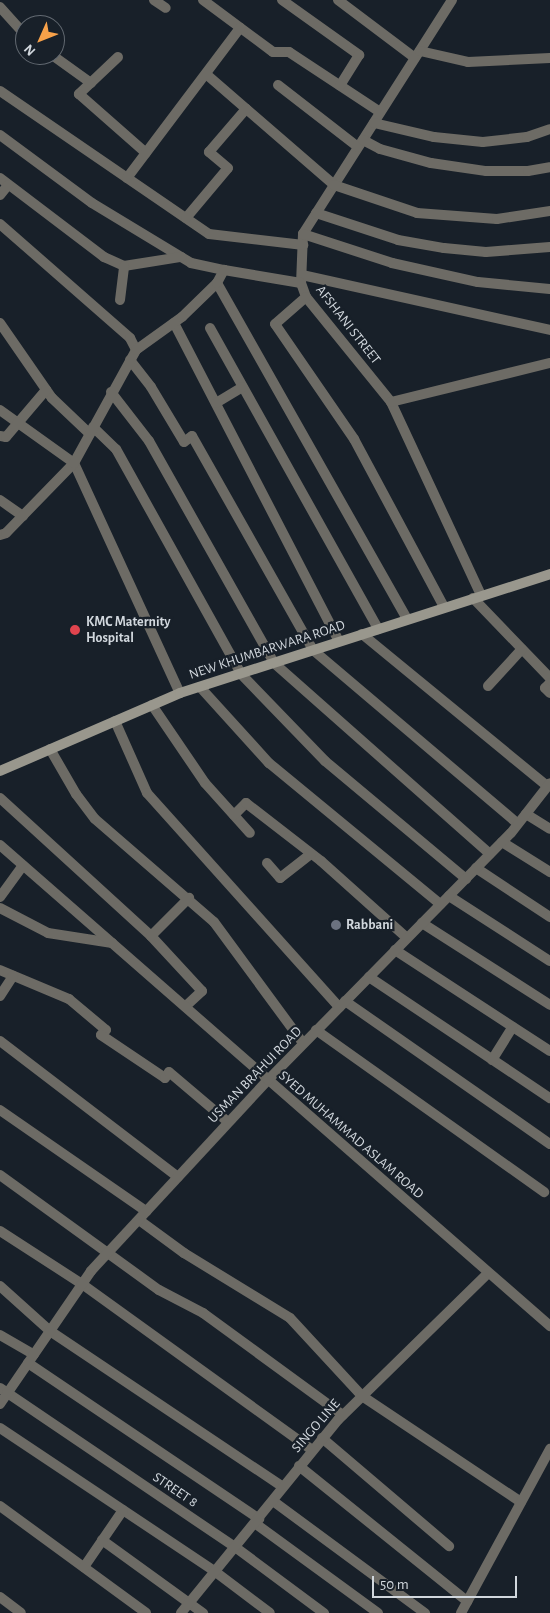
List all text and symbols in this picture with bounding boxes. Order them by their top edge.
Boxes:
north arrow [15,15,65,65]
text: N [22,41,38,58]
street label: AFSHANI STREET [312,282,384,368]
place label: KMC Maternity Hospital [86,614,171,646]
street label: NEW KHUMBARWARA ROAD [187,617,347,683]
marker: KMC Maternity Hospital [68,623,82,637]
place label: Rabbani [346,917,393,933]
marker: Rabbani [330,919,342,931]
street label: USMAN BRAHUI ROAD [205,1023,305,1127]
street label: SYED MUHAMMAD ASLAM ROAD [275,1067,427,1203]
street label: SINGO LINE [288,1396,344,1456]
street label: STREET 8 [149,1469,201,1511]
scale bar [375,1566,520,1598]
text: 50 m [380,1577,409,1592]

